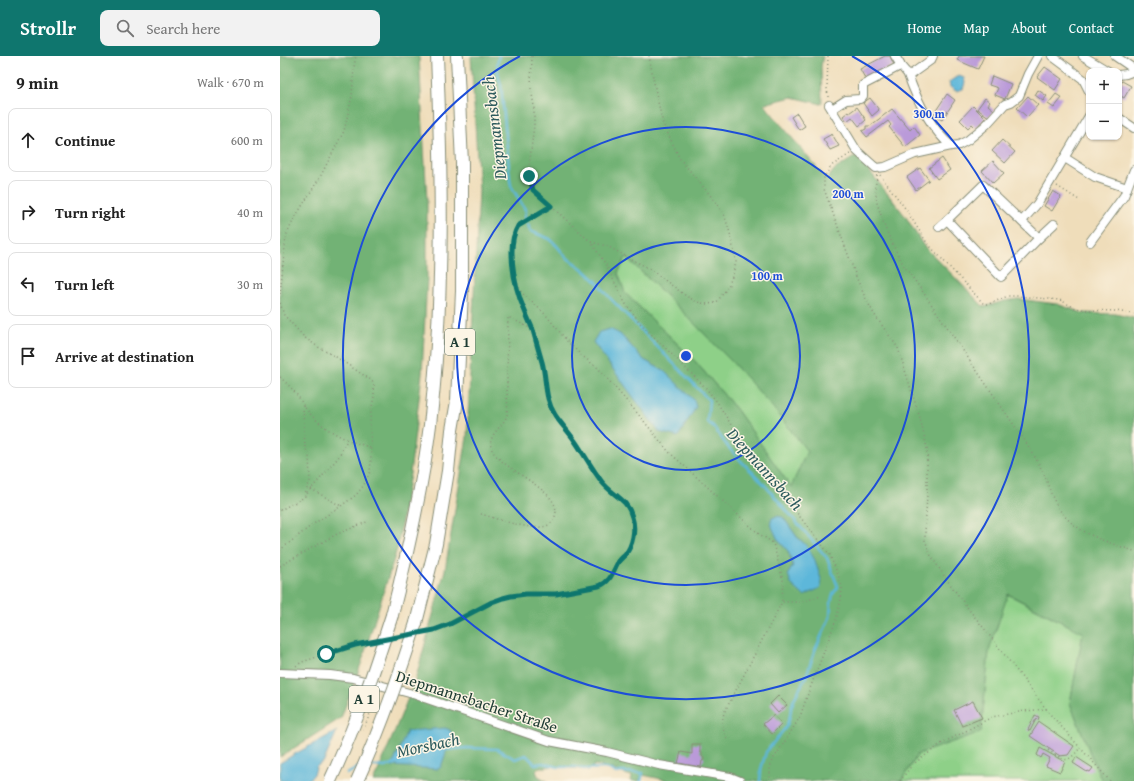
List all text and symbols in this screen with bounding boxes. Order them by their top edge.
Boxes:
search box [100,10,380,46]
text: Strollr [20,14,76,42]
icon: search [114,17,136,39]
text: Search here [146,18,220,39]
text: Home [907,18,942,38]
text: Map [964,18,989,38]
text: About [1011,18,1047,38]
text: Contact [1069,18,1114,38]
map controls [1086,68,1122,140]
button: + [1086,68,1122,104]
text: 9 min [16,70,58,95]
text: Walk · 670 m [197,73,264,92]
water label: Diepmannsbach [475,75,512,182]
button: − [1086,104,1122,140]
text: 300 m [913,105,946,122]
icon: ahead [17,129,39,151]
text: Continue [55,130,116,151]
text: 600 m [231,131,263,150]
route end [520,167,538,185]
text: 200 m [832,185,865,202]
icon: right [17,201,39,223]
text: Turn right [55,202,126,223]
text: 40 m [237,203,263,222]
text: 100 m [751,267,784,284]
icon: left [17,273,39,295]
text: Turn left [55,274,114,295]
text: 30 m [237,275,263,294]
road number: A 1 [445,329,475,355]
icon: arrive [17,345,39,367]
text: Arrive at destination [55,346,194,367]
centre of rings [679,349,693,363]
water label: Diepmannsbach [721,421,810,516]
route start [317,645,335,663]
street label: Diepmannsbacher Straße [393,663,561,739]
road number: A 1 [349,686,379,712]
water label: Morsbach [394,726,462,763]

